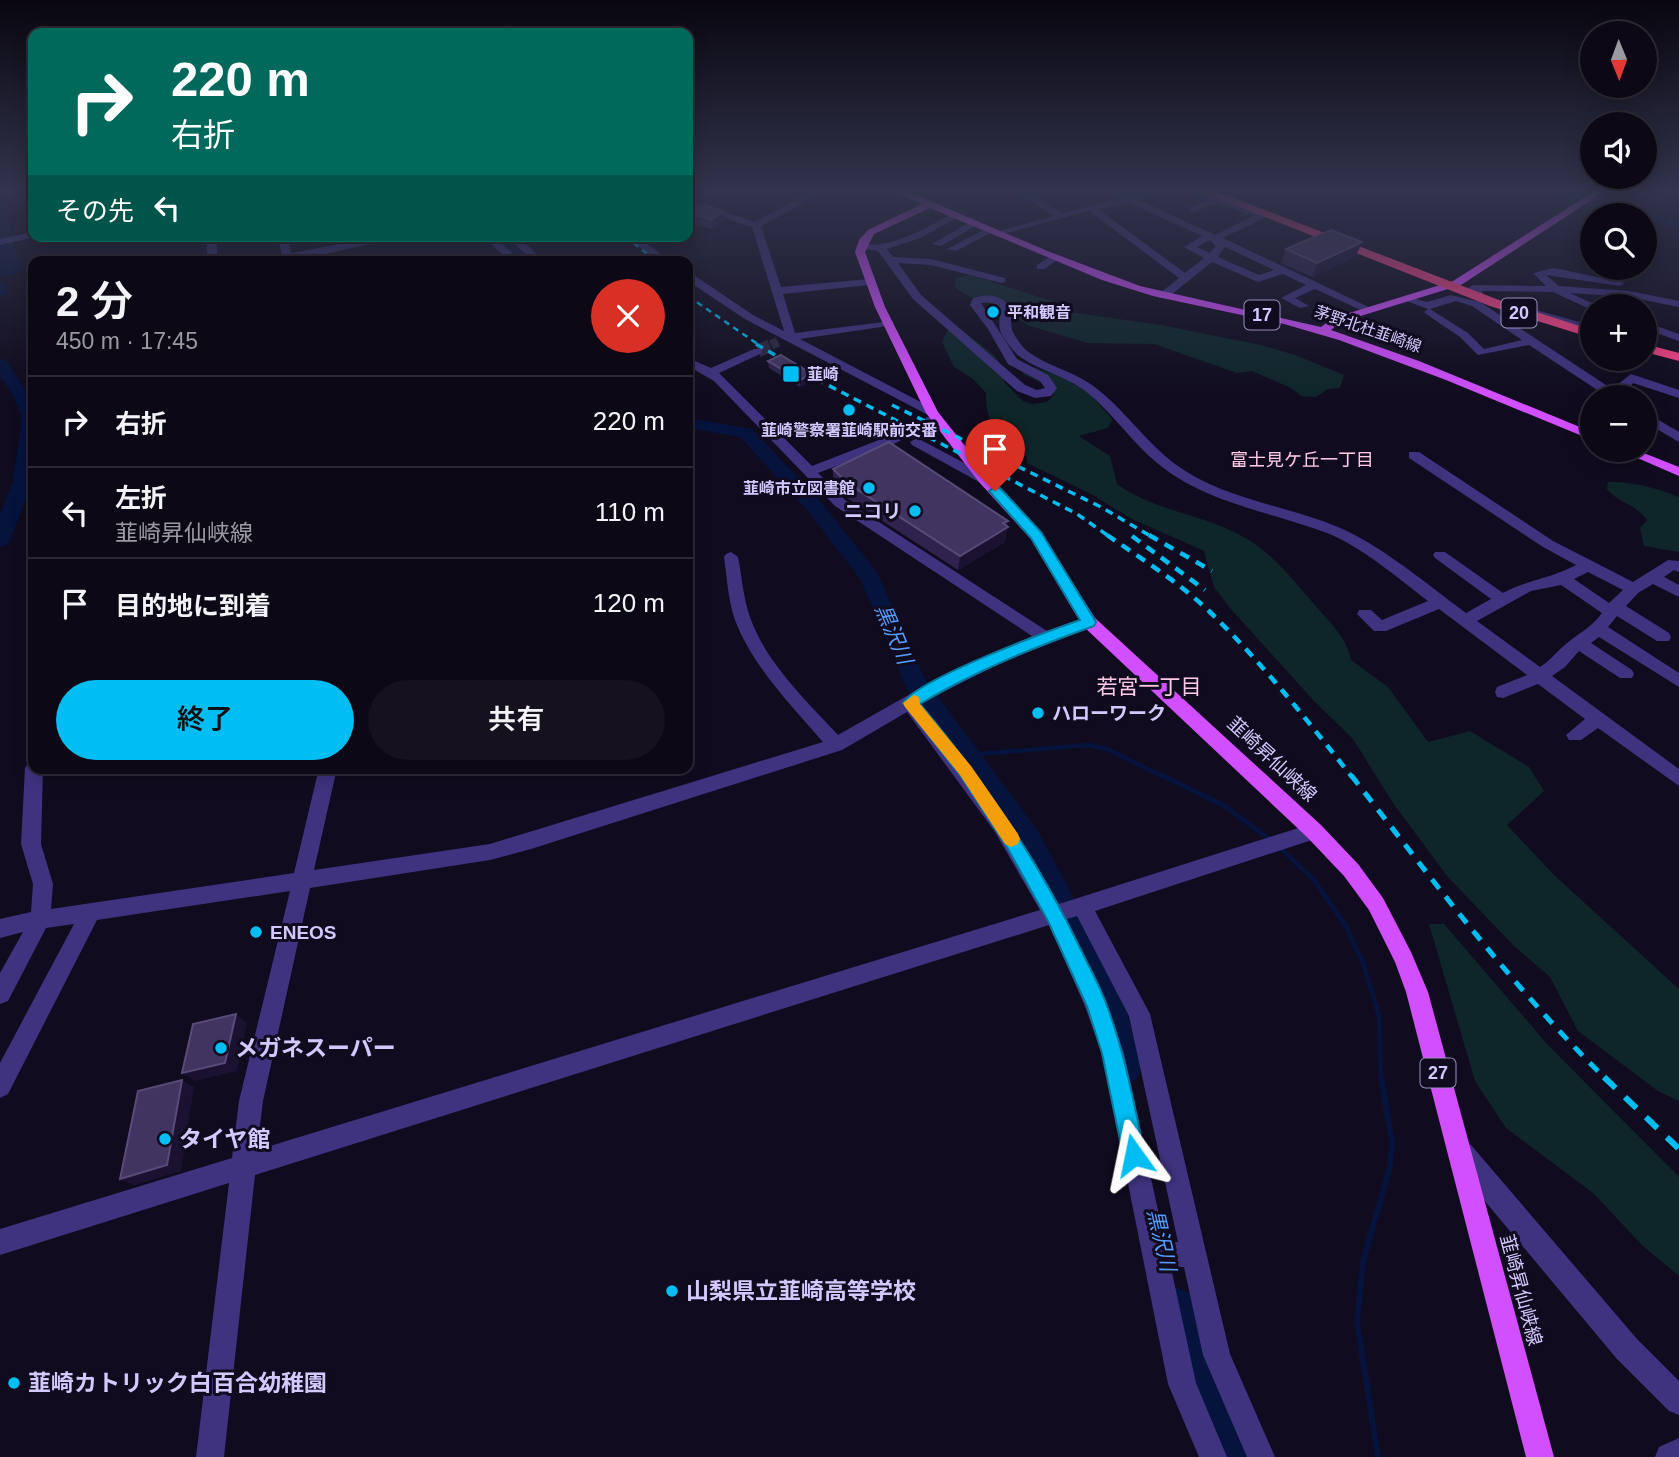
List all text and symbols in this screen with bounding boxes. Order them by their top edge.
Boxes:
north arrow [1580,21,1657,98]
map controls [1580,21,1657,462]
text: 220 m [171,52,310,106]
icon: right [56,56,147,147]
button: sound [1580,112,1657,189]
text: 右折 [171,117,235,153]
icon: left [148,189,186,227]
text: その先 [56,196,134,226]
button: search [1580,203,1657,280]
text: 2 分 [56,278,133,325]
button: close [591,279,665,353]
button: + [1580,294,1657,371]
road number: 20 [1502,298,1536,328]
road number: 17 [1244,300,1280,330]
street label: 茅野北杜韮崎線 [1312,303,1424,355]
marker: 平和観音 [985,304,1001,320]
place label: 平和観音 [1007,304,1071,321]
text: 450 m · 17:45 [56,328,198,354]
marker: 韮崎 [781,364,801,384]
place label: 韮崎 [807,366,839,383]
button: − [1580,385,1657,462]
marker: 韮崎警察署韮崎駅前交番 [841,402,857,418]
icon: right [56,403,94,441]
text: 220 m [593,406,665,436]
text: 右折 [115,409,167,439]
pin [965,419,1025,491]
place label: 韮崎警察署韮崎駅前交番 [761,422,937,439]
icon: arrive [976,430,1014,468]
district label: 富士見ケ丘一丁目 [1230,450,1374,470]
place label: 韮崎市立図書館 [743,480,855,497]
marker: 韮崎市立図書館 [861,480,877,496]
text: 左折 [115,483,167,513]
icon: left [56,494,94,532]
text: 110 m [595,497,665,527]
place label: ニコリ [844,501,901,522]
marker: ニコリ [907,503,923,519]
text: 韮崎昇仙峡線 [115,520,253,546]
icon: arrive [56,585,94,623]
text: 120 m [593,588,665,618]
text: 目的地に到着 [115,591,271,621]
water label: 黒沢川 [871,601,918,669]
district label: 若宮一丁目 [1097,675,1202,698]
button: 終了 [56,680,354,760]
button: 共有 [368,680,665,760]
place label: ハローワーク [1052,703,1166,724]
marker: ハローワーク [1030,705,1046,721]
street label: 韮崎昇仙峡線 [1223,712,1321,806]
place label: ENEOS [270,922,337,943]
marker: ENEOS [248,924,264,940]
place label: メガネスーパー [235,1035,396,1061]
marker: メガネスーパー [213,1040,229,1056]
road number: 27 [1420,1058,1456,1088]
position arrow [1097,1118,1171,1192]
place label: タイヤ館 [179,1126,270,1152]
marker: タイヤ館 [157,1131,173,1147]
water label: 黒沢川 [1144,1207,1181,1275]
street label: 韮崎昇仙峡線 [1496,1232,1546,1348]
place label: 山梨県立韮崎高等学校 [686,1278,916,1304]
marker: 山梨県立韮崎高等学校 [664,1283,680,1299]
place label: 韮崎カトリック白百合幼稚園 [28,1370,327,1396]
marker: 韮崎カトリック白百合幼稚園 [6,1375,22,1391]

